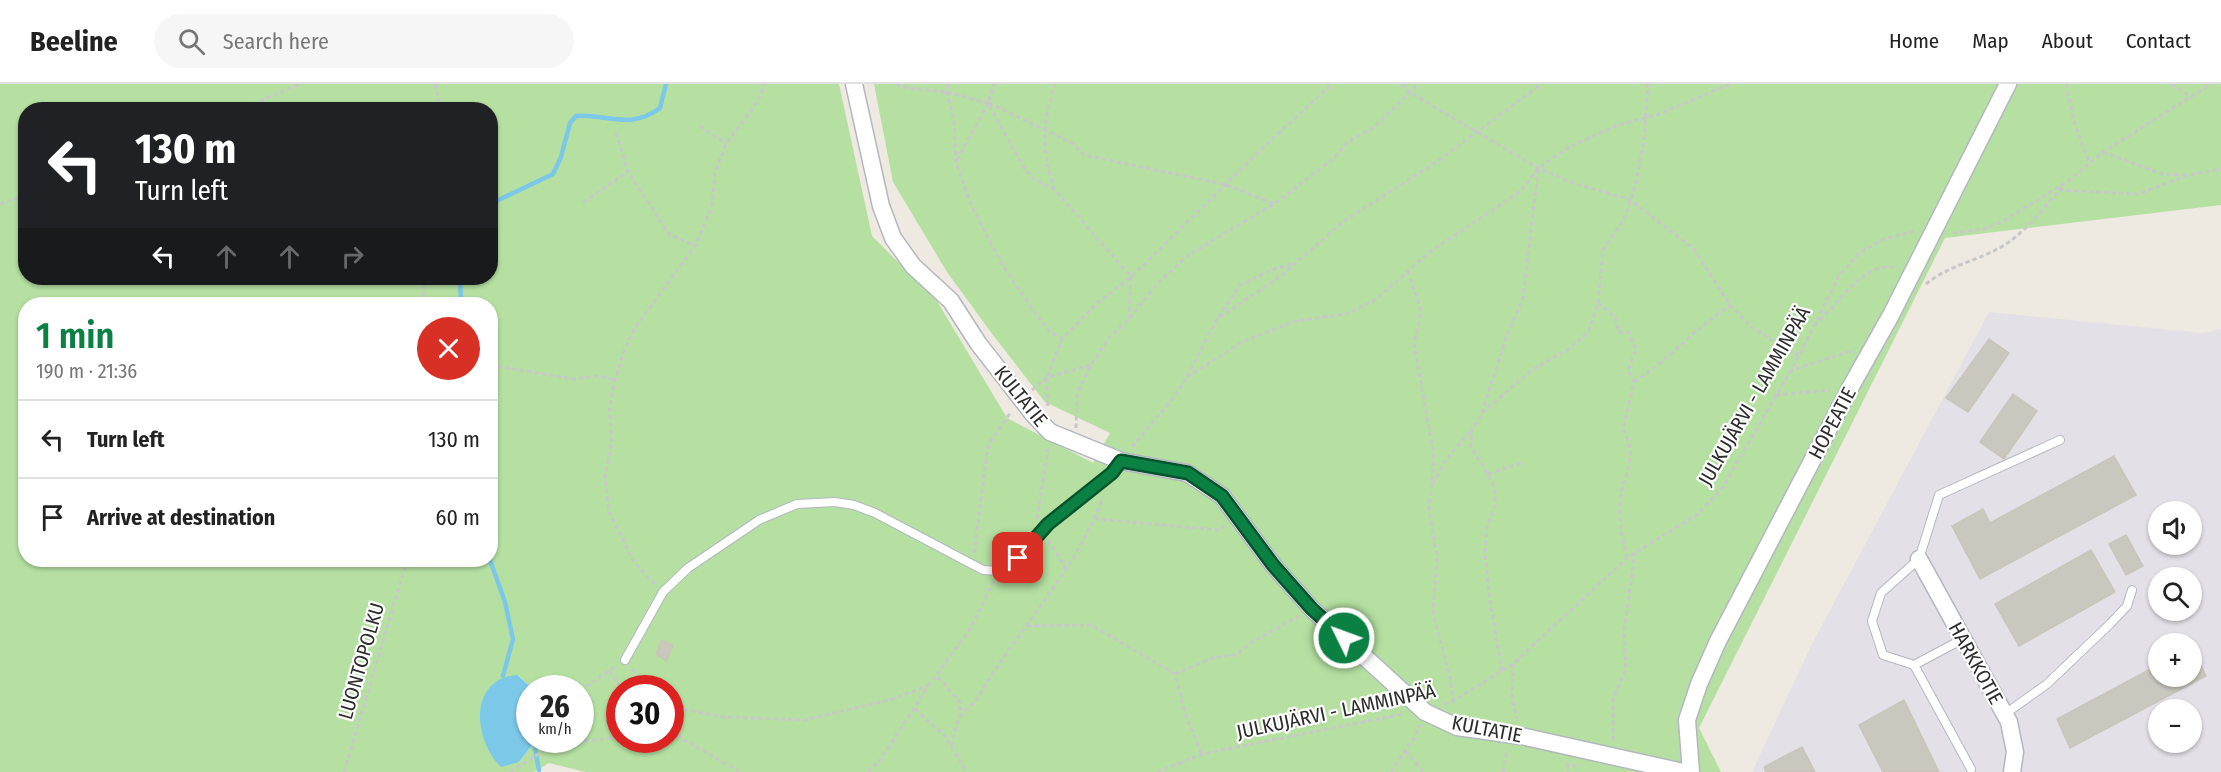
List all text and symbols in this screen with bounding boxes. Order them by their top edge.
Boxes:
search box [154,14,574,68]
text: Beeline [30,25,118,58]
icon: search [175,25,208,58]
text: Search here [223,28,329,55]
text: Home [1889,28,1939,54]
text: Map [1972,28,2009,54]
text: About [2042,28,2093,54]
text: Contact [2126,28,2191,54]
text: 130 m [135,124,236,174]
icon: left [36,126,114,204]
text: Turn left [135,175,228,207]
icon: left [147,240,180,273]
icon: ahead [210,240,243,273]
icon: ahead [273,240,306,273]
icon: right [336,240,369,273]
street label: JULKUJÄRVI - LAMMINPÄÄ [1693,302,1815,490]
text: 1 min [36,314,114,358]
button: close [417,317,480,380]
text: 190 m · 21:36 [36,359,137,383]
street label: KULTATIE [989,361,1053,431]
street label: HOPEATIE [1803,383,1861,463]
icon: left [36,423,69,456]
text: Turn left [87,426,165,453]
text: 130 m [428,426,480,453]
icon: arrive [36,501,69,534]
map controls [2148,501,2202,753]
button: sound [2148,501,2202,555]
text: Arrive at destination [87,504,275,531]
text: 60 m [436,504,480,531]
pin [992,532,1043,583]
icon: arrive [1001,541,1034,574]
button: search [2148,567,2202,621]
street label: LUONTOPOLKU [333,600,389,722]
position arrow [1312,606,1376,670]
street label: HARKKOTIE [1944,618,2008,708]
button: + [2148,633,2202,687]
speed limit sign: 30 [606,675,684,753]
street label: JULKUJÄRVI - LAMMINPÄÄ [1234,678,1438,744]
text: 26 [540,689,570,725]
button: − [2148,699,2202,753]
street label: KULTATIE [1450,710,1524,748]
text: km/h [538,720,572,738]

